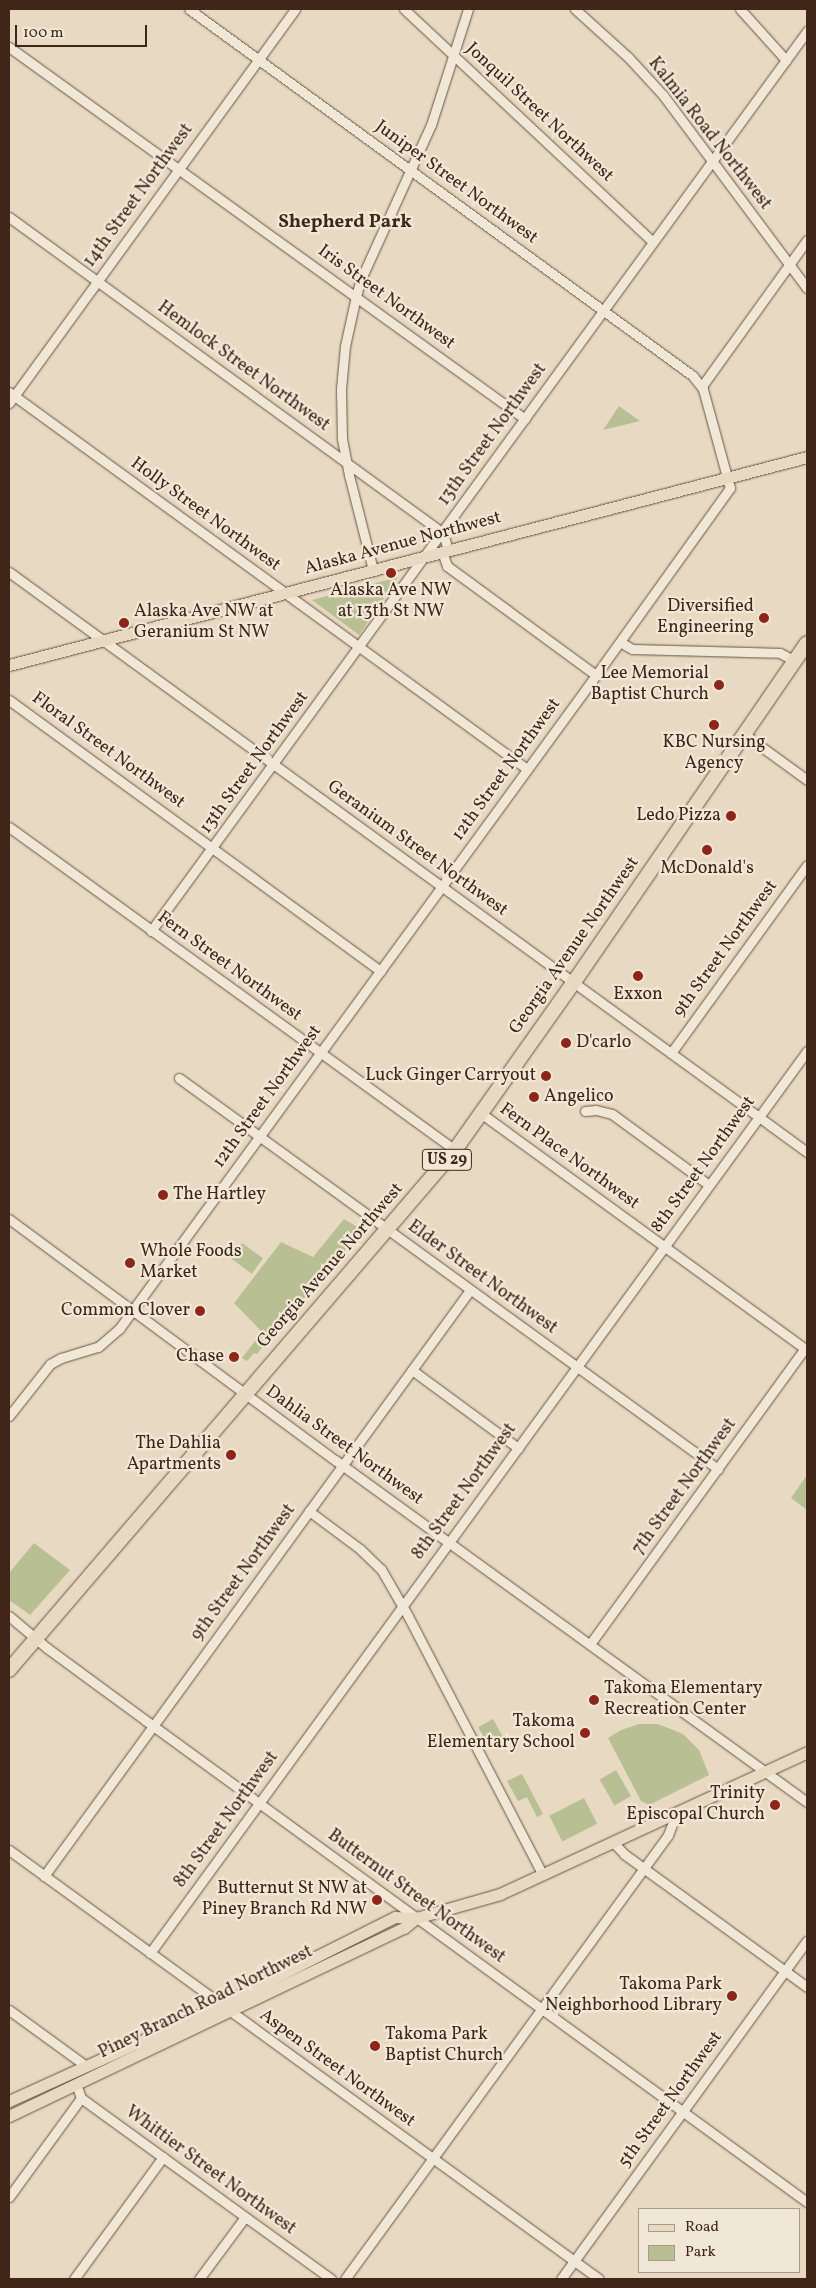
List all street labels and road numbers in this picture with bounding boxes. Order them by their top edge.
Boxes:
street label: Jonquil Street Northwest [461,39,617,187]
street label: Kalmia Road Northwest [643,53,775,215]
street label: Juniper Street Northwest [370,117,542,249]
street label: 14th Street Northwest [80,120,198,272]
street label: Iris Street Northwest [313,241,459,355]
street label: Hemlock Street Northwest [153,297,333,437]
street label: 13th Street Northwest [434,360,552,510]
street label: Holly Street Northwest [125,453,285,577]
street label: Alaska Avenue Northwest [302,507,504,581]
street label: Floral Street Northwest [27,688,189,814]
street label: 13th Street Northwest [196,688,314,838]
street label: 12th Street Northwest [448,694,566,846]
street label: Geranium Street Northwest [322,776,512,922]
street label: Georgia Avenue Northwest [505,853,645,1039]
street label: 9th Street Northwest [669,876,783,1022]
street label: Fern Street Northwest [152,907,306,1027]
street label: 12th Street Northwest [209,1021,327,1173]
street label: 8th Street Northwest [647,1092,761,1238]
street label: Fern Place Northwest [495,1099,643,1215]
road number: US 29 [421,1146,473,1174]
street label: Georgia Avenue Northwest [253,1179,409,1353]
street label: Elder Street Northwest [403,1216,561,1340]
street label: Dahlia Street Northwest [261,1381,427,1511]
street label: 7th Street Northwest [628,1415,742,1559]
street label: 8th Street Northwest [408,1419,522,1565]
street label: 9th Street Northwest [187,1500,301,1646]
street label: 8th Street Northwest [170,1747,284,1893]
street label: Butternut Street Northwest [323,1825,509,1969]
street label: Piney Branch Road Northwest [95,1942,317,2064]
street label: Aspen Street Northwest [255,2005,419,2133]
street label: 5th Street Northwest [614,2028,728,2172]
street label: Whittier Street Northwest [121,2102,299,2240]

